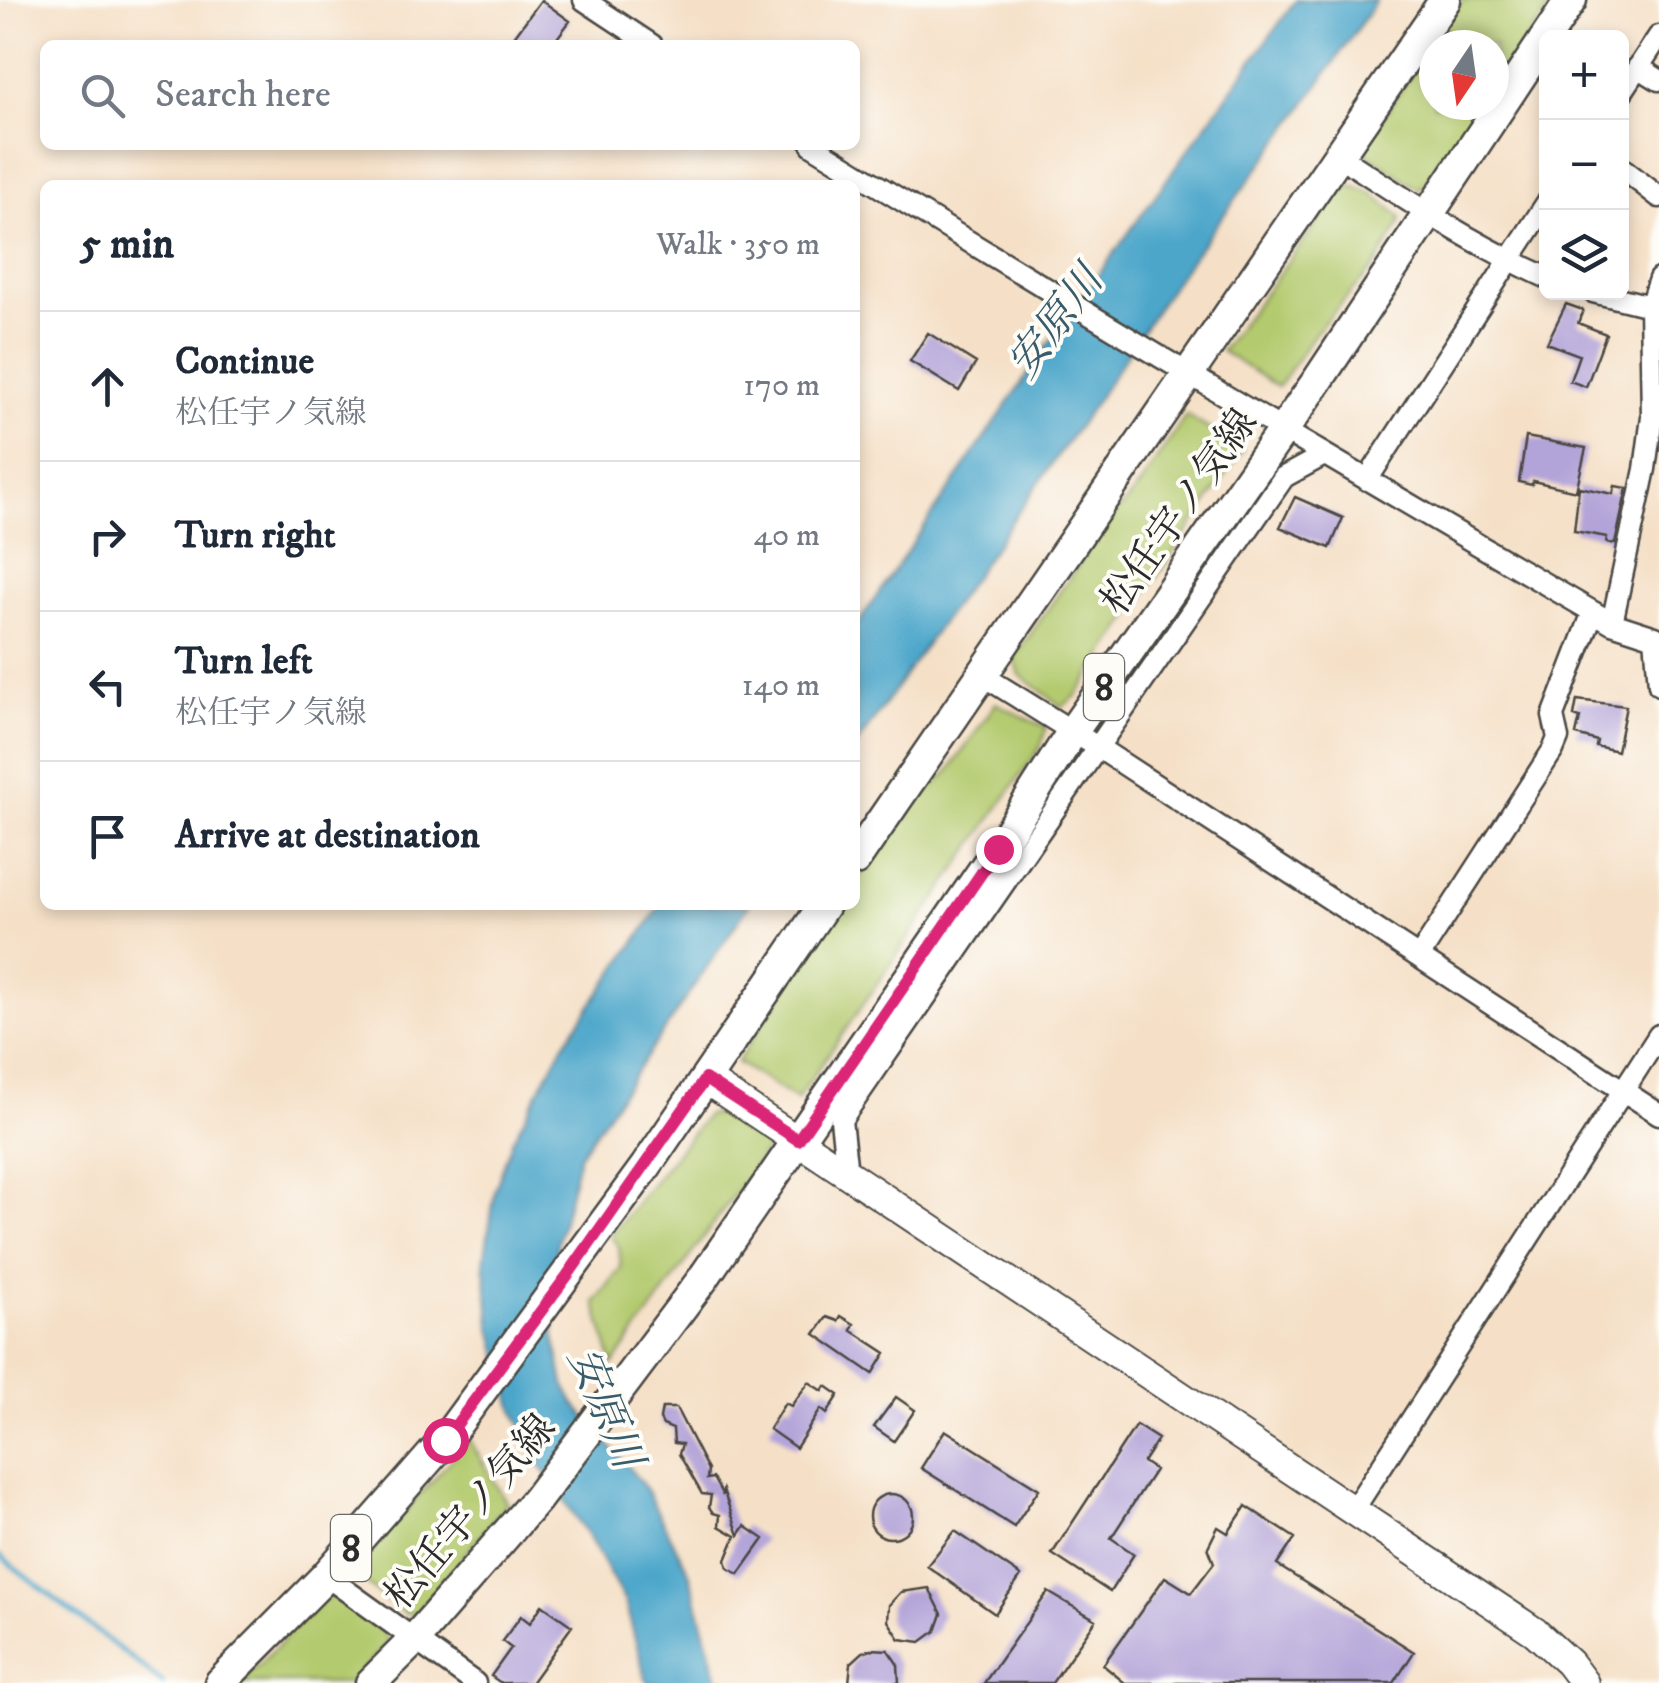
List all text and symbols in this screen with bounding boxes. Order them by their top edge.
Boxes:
north arrow [1419,30,1509,120]
map controls [1539,30,1629,300]
button: + [1539,30,1629,120]
search box [40,40,860,150]
icon: search [75,68,130,123]
text: Search here [155,71,331,119]
button: − [1539,120,1629,210]
button: layers [1539,210,1629,300]
text: 5 min [80,219,174,271]
text: Walk · 350 m [656,225,820,265]
water label: 安原川 [998,254,1117,389]
text: Continue [175,338,314,386]
icon: ahead [80,359,135,414]
text: 170 m [743,366,820,406]
text: 松任宇ノ気線 [175,394,367,434]
street label: 松任宇ノ気線 [1091,400,1270,625]
icon: right [80,509,135,564]
text: Turn right [175,512,336,560]
text: 40 m [753,516,820,556]
text: Turn left [175,638,313,686]
road number: 8 [1084,654,1124,720]
icon: left [80,659,135,714]
text: 140 m [742,666,820,706]
text: 松任宇ノ気線 [175,694,367,734]
icon: arrive [80,809,135,864]
text: Arrive at destination [175,812,480,860]
route end [976,827,1022,873]
water label: 安原川 [556,1340,654,1480]
street label: 松任宇ノ気線 [375,1405,568,1621]
route start [423,1418,469,1464]
road number: 8 [331,1515,371,1581]

